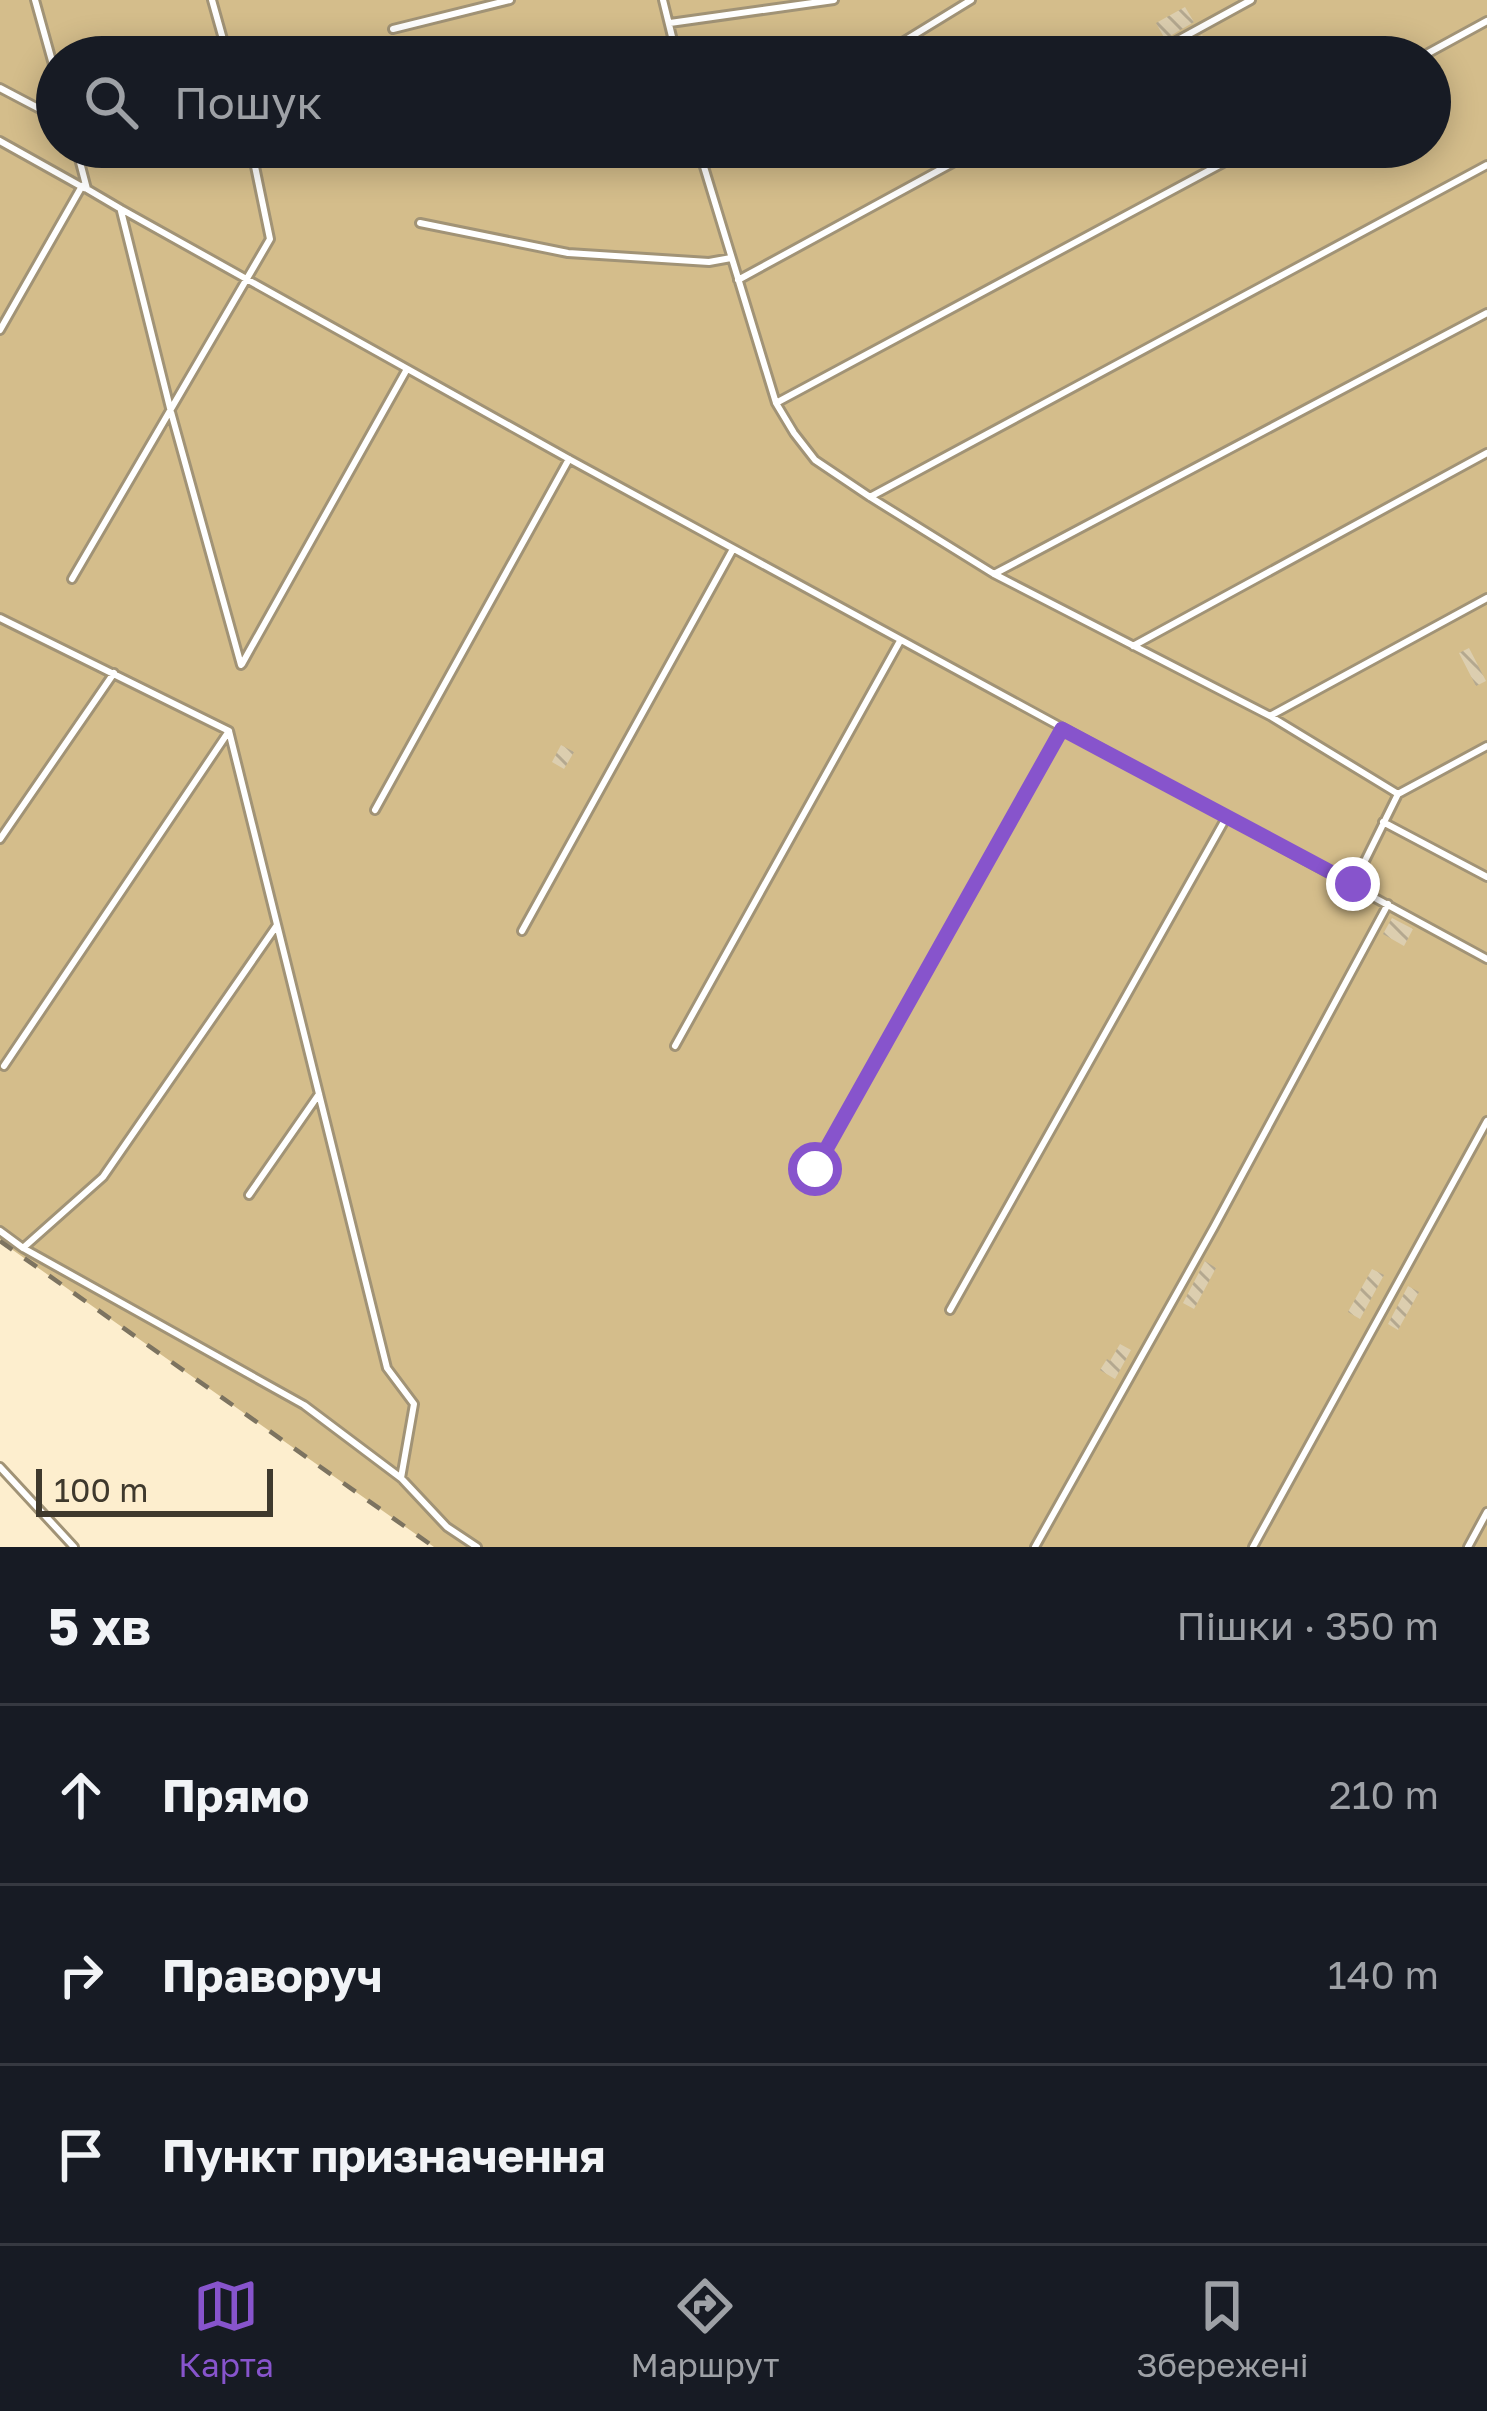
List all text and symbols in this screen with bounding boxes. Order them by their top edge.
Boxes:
search box [36,36,1451,168]
icon: search [78,69,144,135]
text: Пошук [174,75,322,129]
route end [1326,857,1380,911]
route start [788,1142,842,1196]
scale bar [36,1463,273,1516]
text: 100 m [54,1470,148,1509]
text: 5 хв [48,1595,151,1656]
text: Пішки · 350 m [1176,1602,1439,1649]
icon: ahead [48,1762,114,1828]
text: Прямо [162,1768,309,1822]
text: 210 m [1329,1771,1439,1818]
icon: right [48,1942,114,2008]
text: Праворуч [162,1948,383,2002]
text: 140 m [1328,1951,1439,1998]
icon: arrive [48,2122,114,2188]
text: Пункт призначення [162,2128,605,2182]
tab: Карта [178,2273,274,2384]
tab: Маршрут [631,2273,780,2384]
tab: Збережені [1136,2273,1309,2384]

